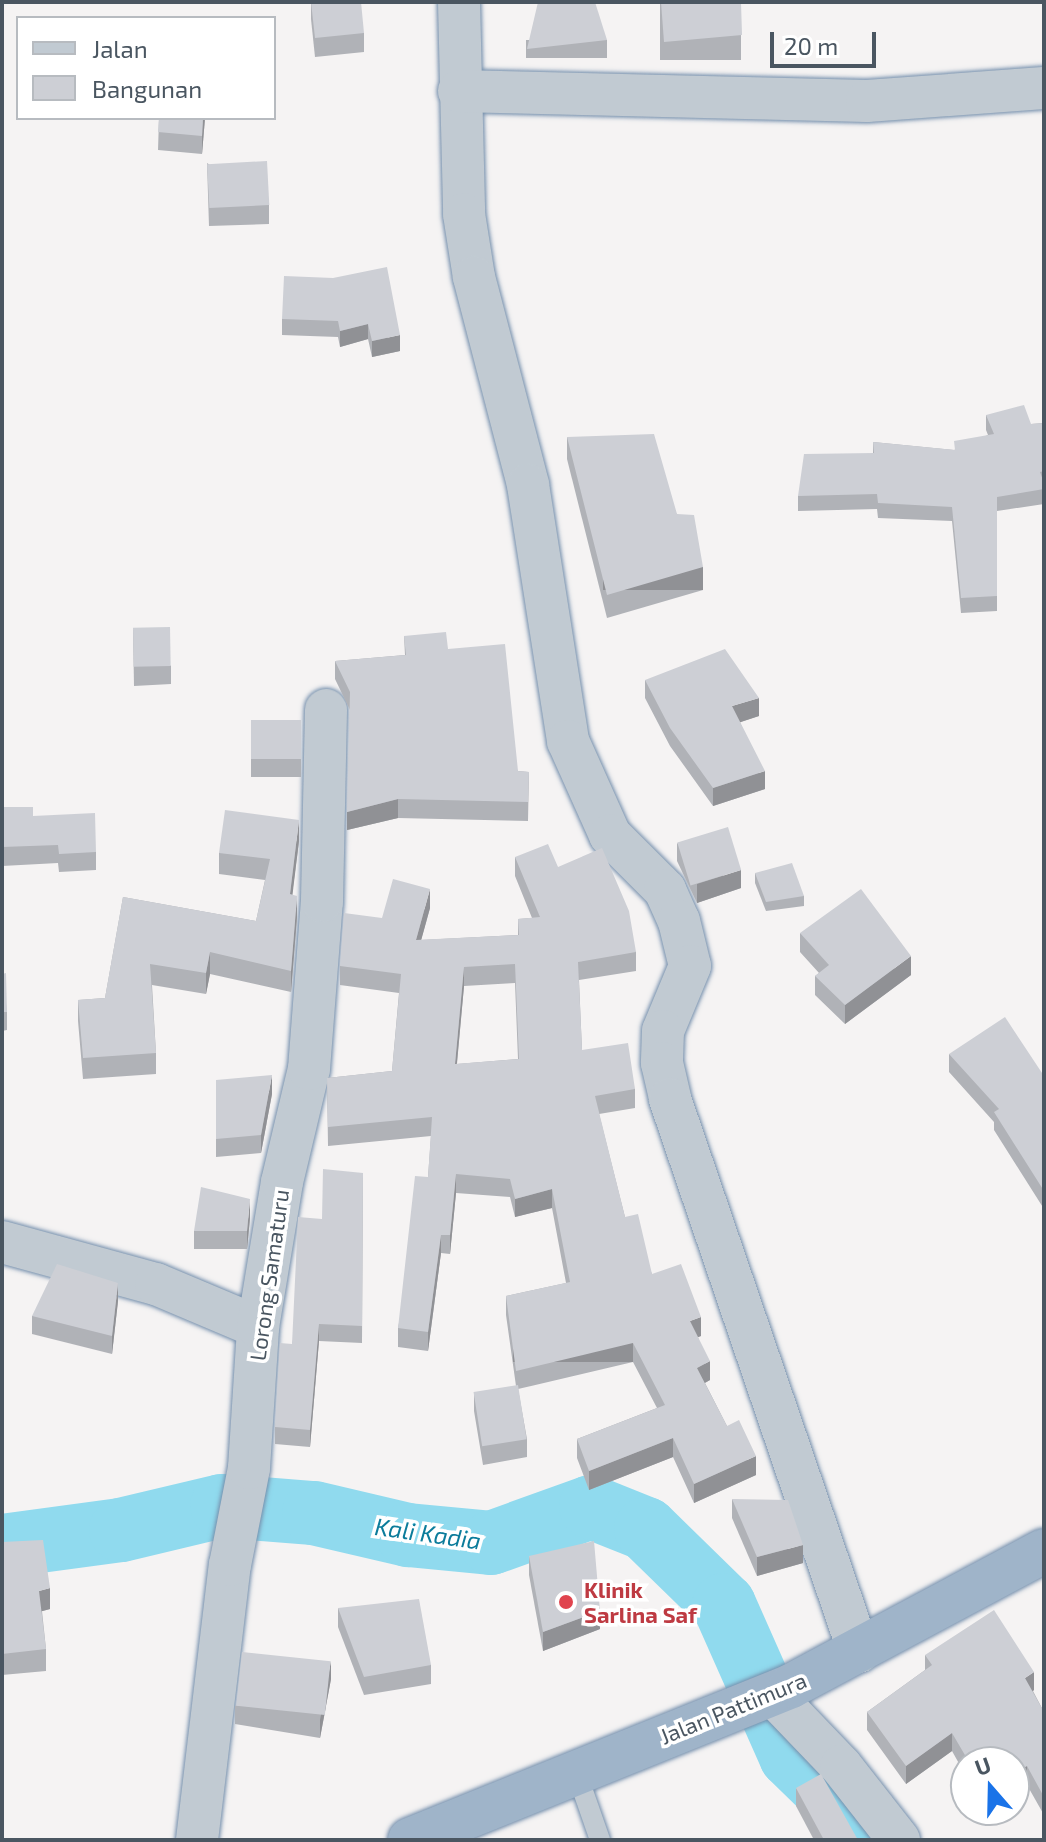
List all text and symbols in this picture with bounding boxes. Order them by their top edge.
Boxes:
legend [16,16,276,120]
scale bar [774,16,880,66]
text: 20 m [784,31,838,60]
text: Jalan [92,34,148,63]
text: Bangunan [92,74,202,103]
street label: Lorong Samaturu [244,1188,294,1362]
water label: Kali Kadia [373,1511,483,1555]
place label: Klinik Sarlina Saf [584,1576,697,1628]
marker: Klinik Sarlina Saf [555,1591,577,1613]
street label: Jalan Pattimura [656,1667,810,1749]
north arrow [950,1746,1030,1826]
text: U [971,1751,994,1780]

